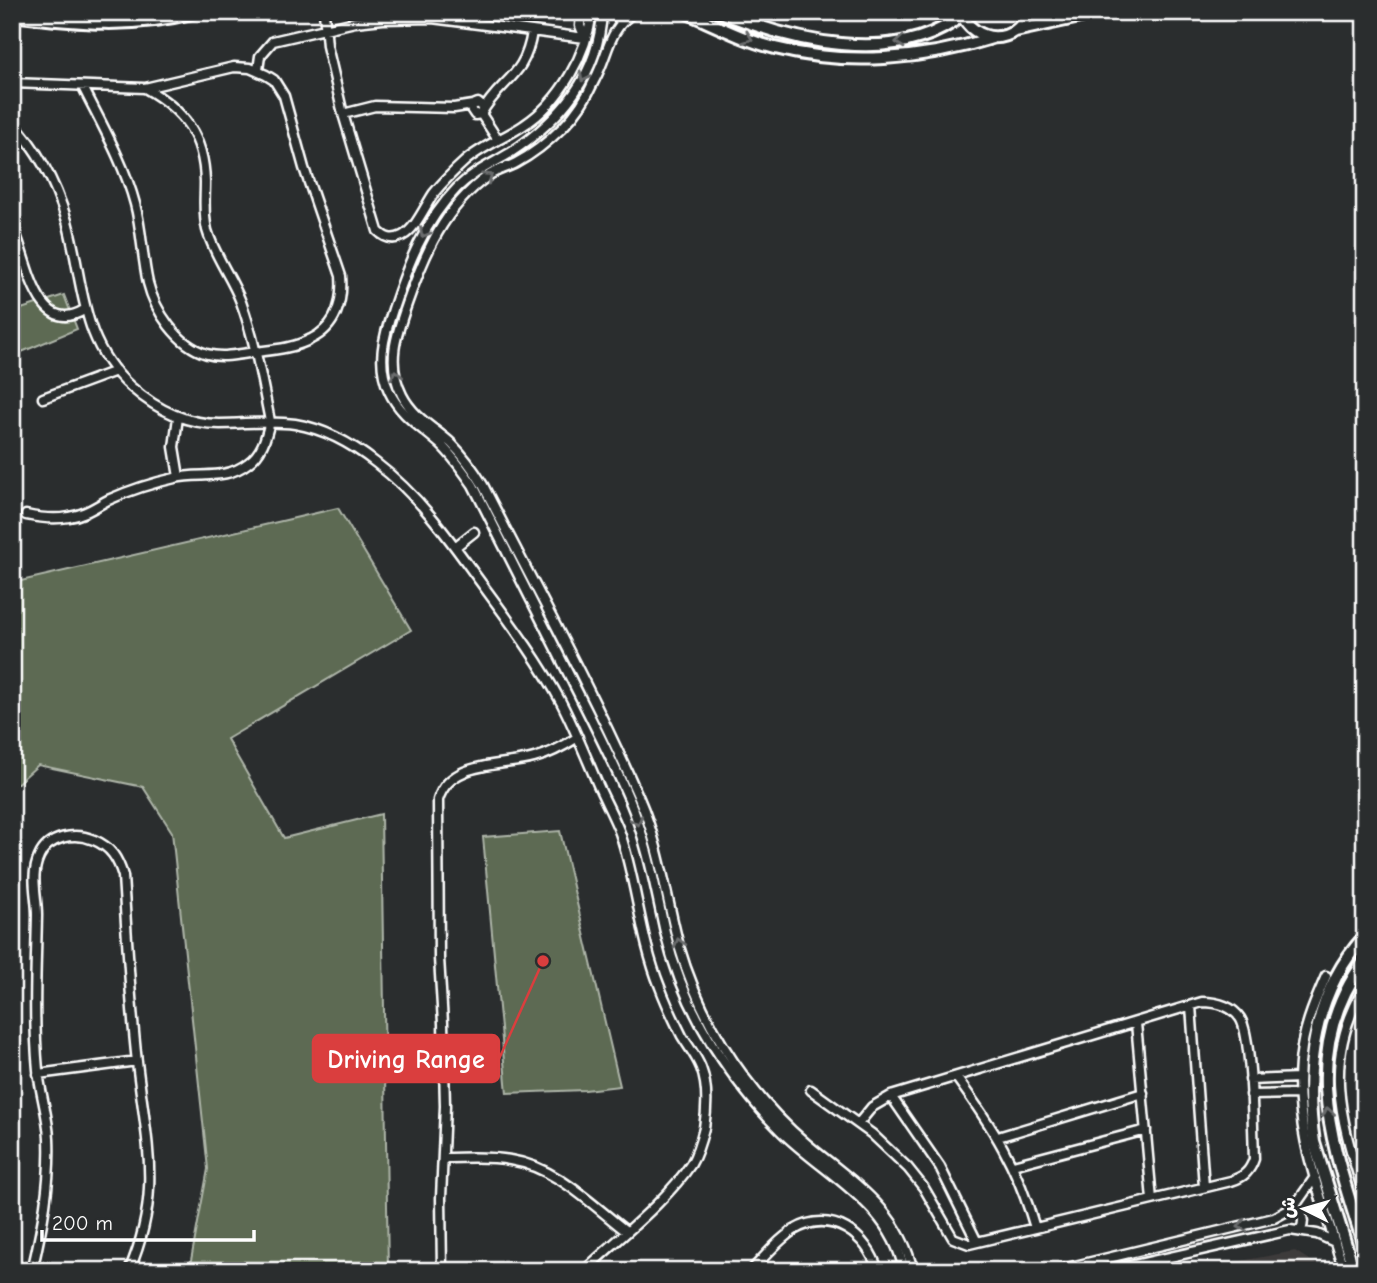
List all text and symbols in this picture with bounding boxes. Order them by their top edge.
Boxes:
one-way arrow [742,30,754,44]
one-way arrow [895,34,906,49]
one-way arrow [579,70,592,82]
one-way arrow [480,173,493,186]
one-way arrow [419,225,432,238]
one-way arrow [389,369,404,381]
one-way arrow [629,815,643,827]
one-way arrow [672,938,687,950]
callout: Driving Range [313,1035,499,1082]
text: Driving Range [327,1045,485,1075]
one-way arrow [1321,1106,1336,1118]
north arrow [1268,1174,1338,1244]
text: ش [1276,1196,1300,1219]
scale bar [42,1199,254,1243]
text: 200 m [52,1211,113,1235]
one-way arrow [1236,1218,1248,1232]

